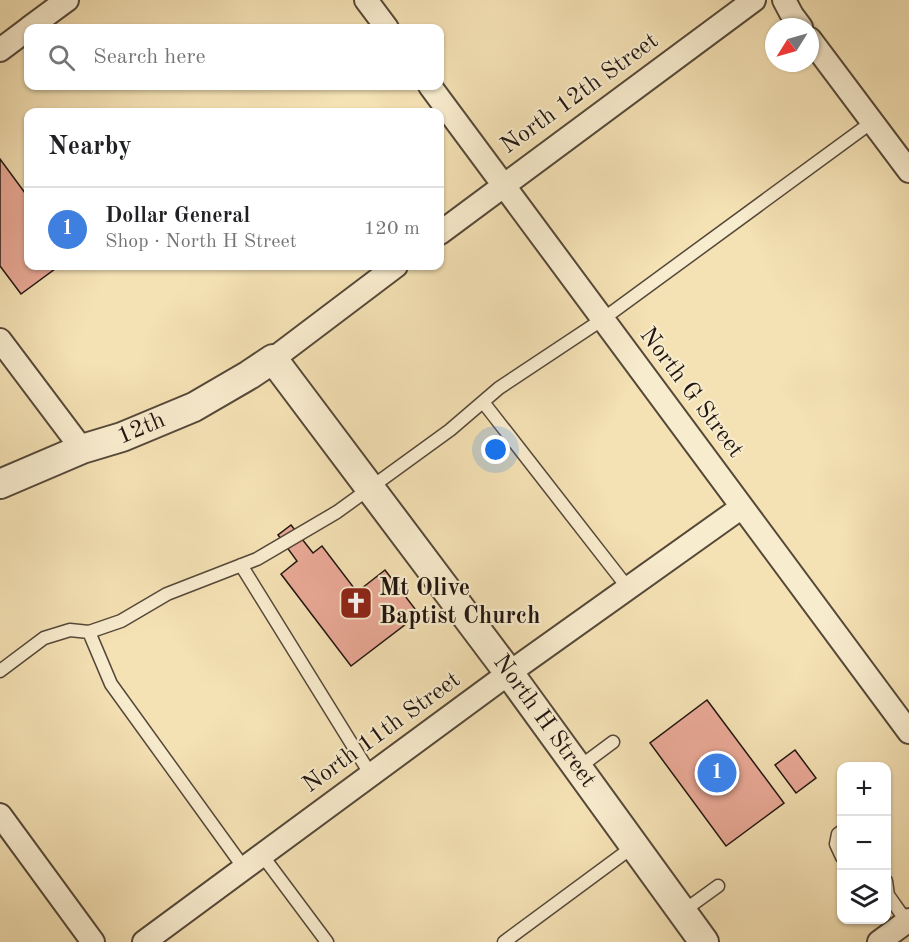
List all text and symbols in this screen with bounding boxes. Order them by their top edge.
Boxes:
north arrow [765,18,819,72]
search box [24,24,444,90]
street label: North 12th Street [497,29,663,159]
icon: search [45,41,78,74]
text: Search here [93,46,206,68]
text: Nearby [48,134,132,160]
text: Dollar General [105,205,250,227]
text: 1 [62,219,73,239]
text: 120 m [364,219,420,239]
text: Shop · North H Street [105,232,297,252]
street label: North G Street [634,323,748,463]
street label: 12th [114,408,169,449]
your location [481,435,510,464]
place label: Mt Olive Baptist Church [379,577,540,629]
church icon: Mt Olive Baptist Church [338,585,374,621]
street label: North H Street [488,651,600,792]
street label: North 11th Street [299,668,465,798]
pin: 1 [698,750,736,796]
map controls [837,762,891,924]
button: + [837,762,891,816]
button: − [837,816,891,870]
button: layers [837,870,891,924]

